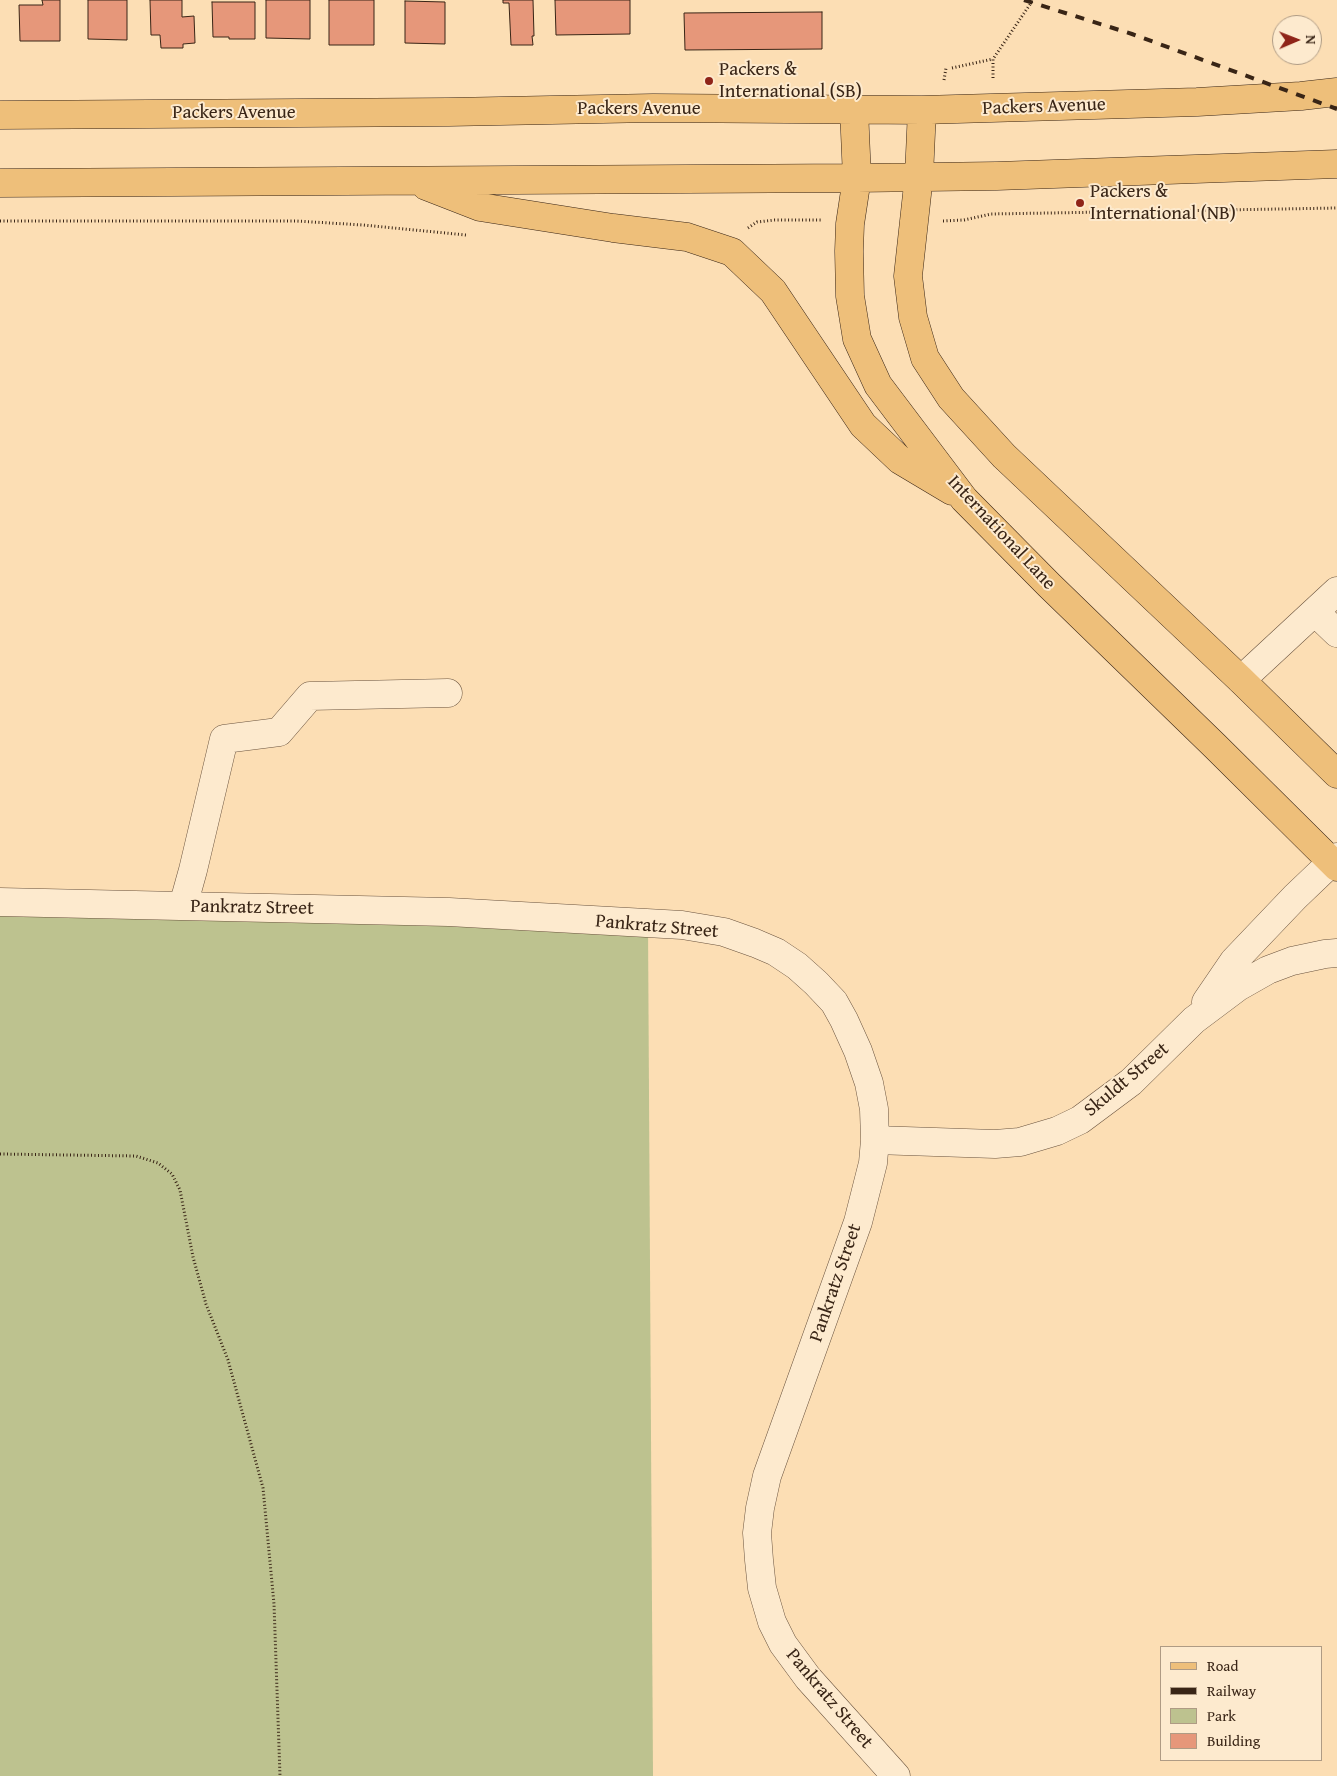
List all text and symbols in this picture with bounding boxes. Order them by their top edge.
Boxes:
north arrow [1272,15,1322,65]
text: N [1301,35,1321,45]
place label: Packers & International (SB) [719,59,862,103]
marker: Packers & International (SB) [703,75,715,87]
street label: Packers Avenue [982,93,1106,121]
street label: Packers Avenue [577,98,701,120]
street label: Packers Avenue [172,102,296,124]
place label: Packers & International (NB) [1090,181,1236,225]
marker: Packers & International (NB) [1074,197,1086,209]
street label: International Lane [942,471,1060,595]
street label: Pankratz Street [190,896,314,920]
street label: Pankratz Street [595,910,719,944]
street label: Skuldt Street [1080,1038,1174,1122]
street label: Pankratz Street [805,1221,867,1345]
street label: Pankratz Street [781,1644,877,1754]
legend [1160,1646,1322,1761]
text: Road [1207,1655,1238,1676]
text: Railway [1207,1680,1256,1701]
text: Park [1207,1705,1236,1726]
text: Building [1207,1730,1260,1751]

